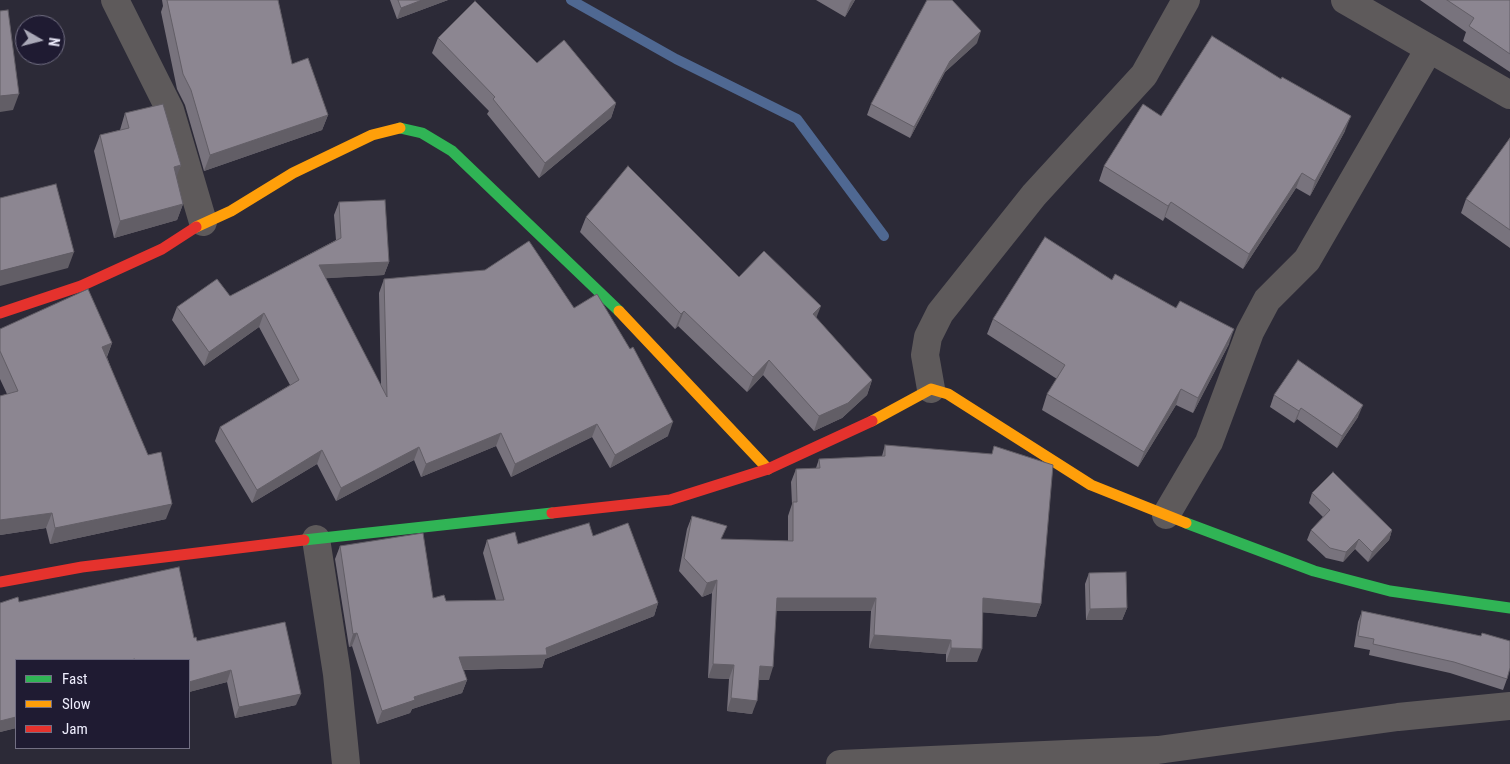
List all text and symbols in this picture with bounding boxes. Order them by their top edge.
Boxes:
north arrow [15,15,65,65]
text: N [45,37,62,47]
legend [15,659,190,749]
text: Fast [62,670,87,688]
text: Slow [62,695,91,713]
text: Jam [62,720,88,738]

